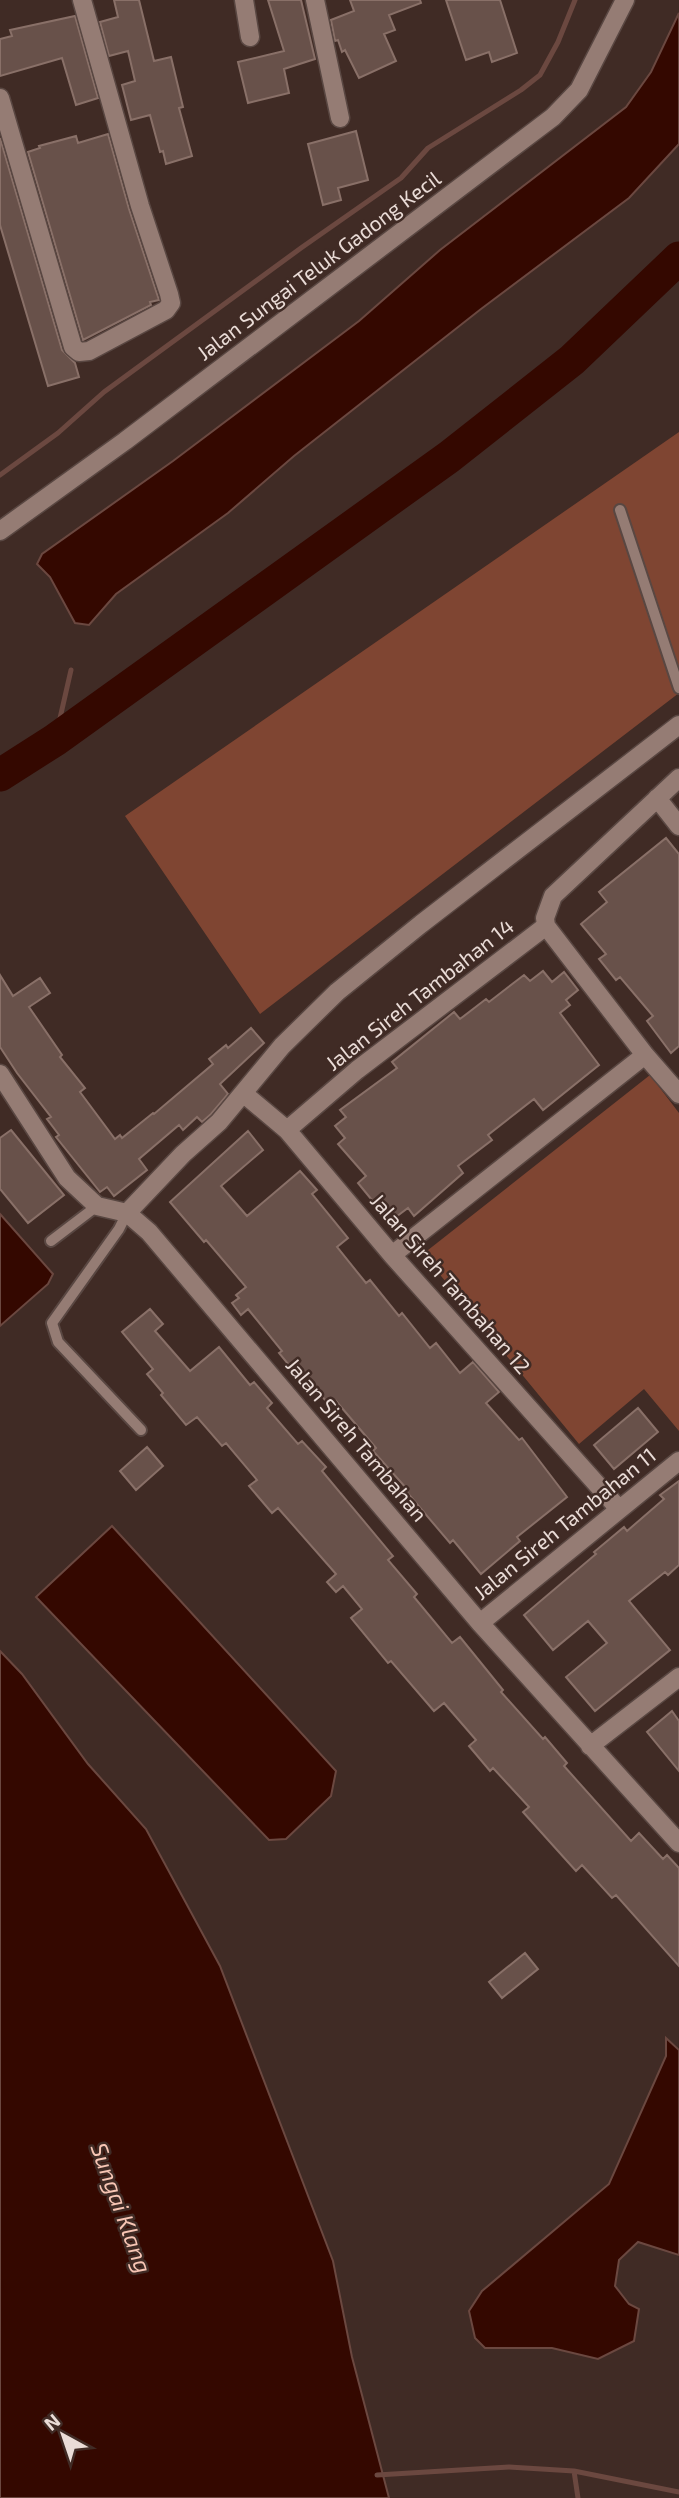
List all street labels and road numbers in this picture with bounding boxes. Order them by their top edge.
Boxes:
street label: Jalan Sungai Teluk Gadong Kecil [191,164,446,365]
street label: Jalan Sireh Tambahan 14 [320,913,518,1075]
street label: Jalan Sireh Tambahan 12 [366,1188,536,1378]
street label: Jalan Sireh Tambahan [281,1352,433,1526]
street label: Jalan Sireh Tambahan 11 [468,1442,660,1604]

